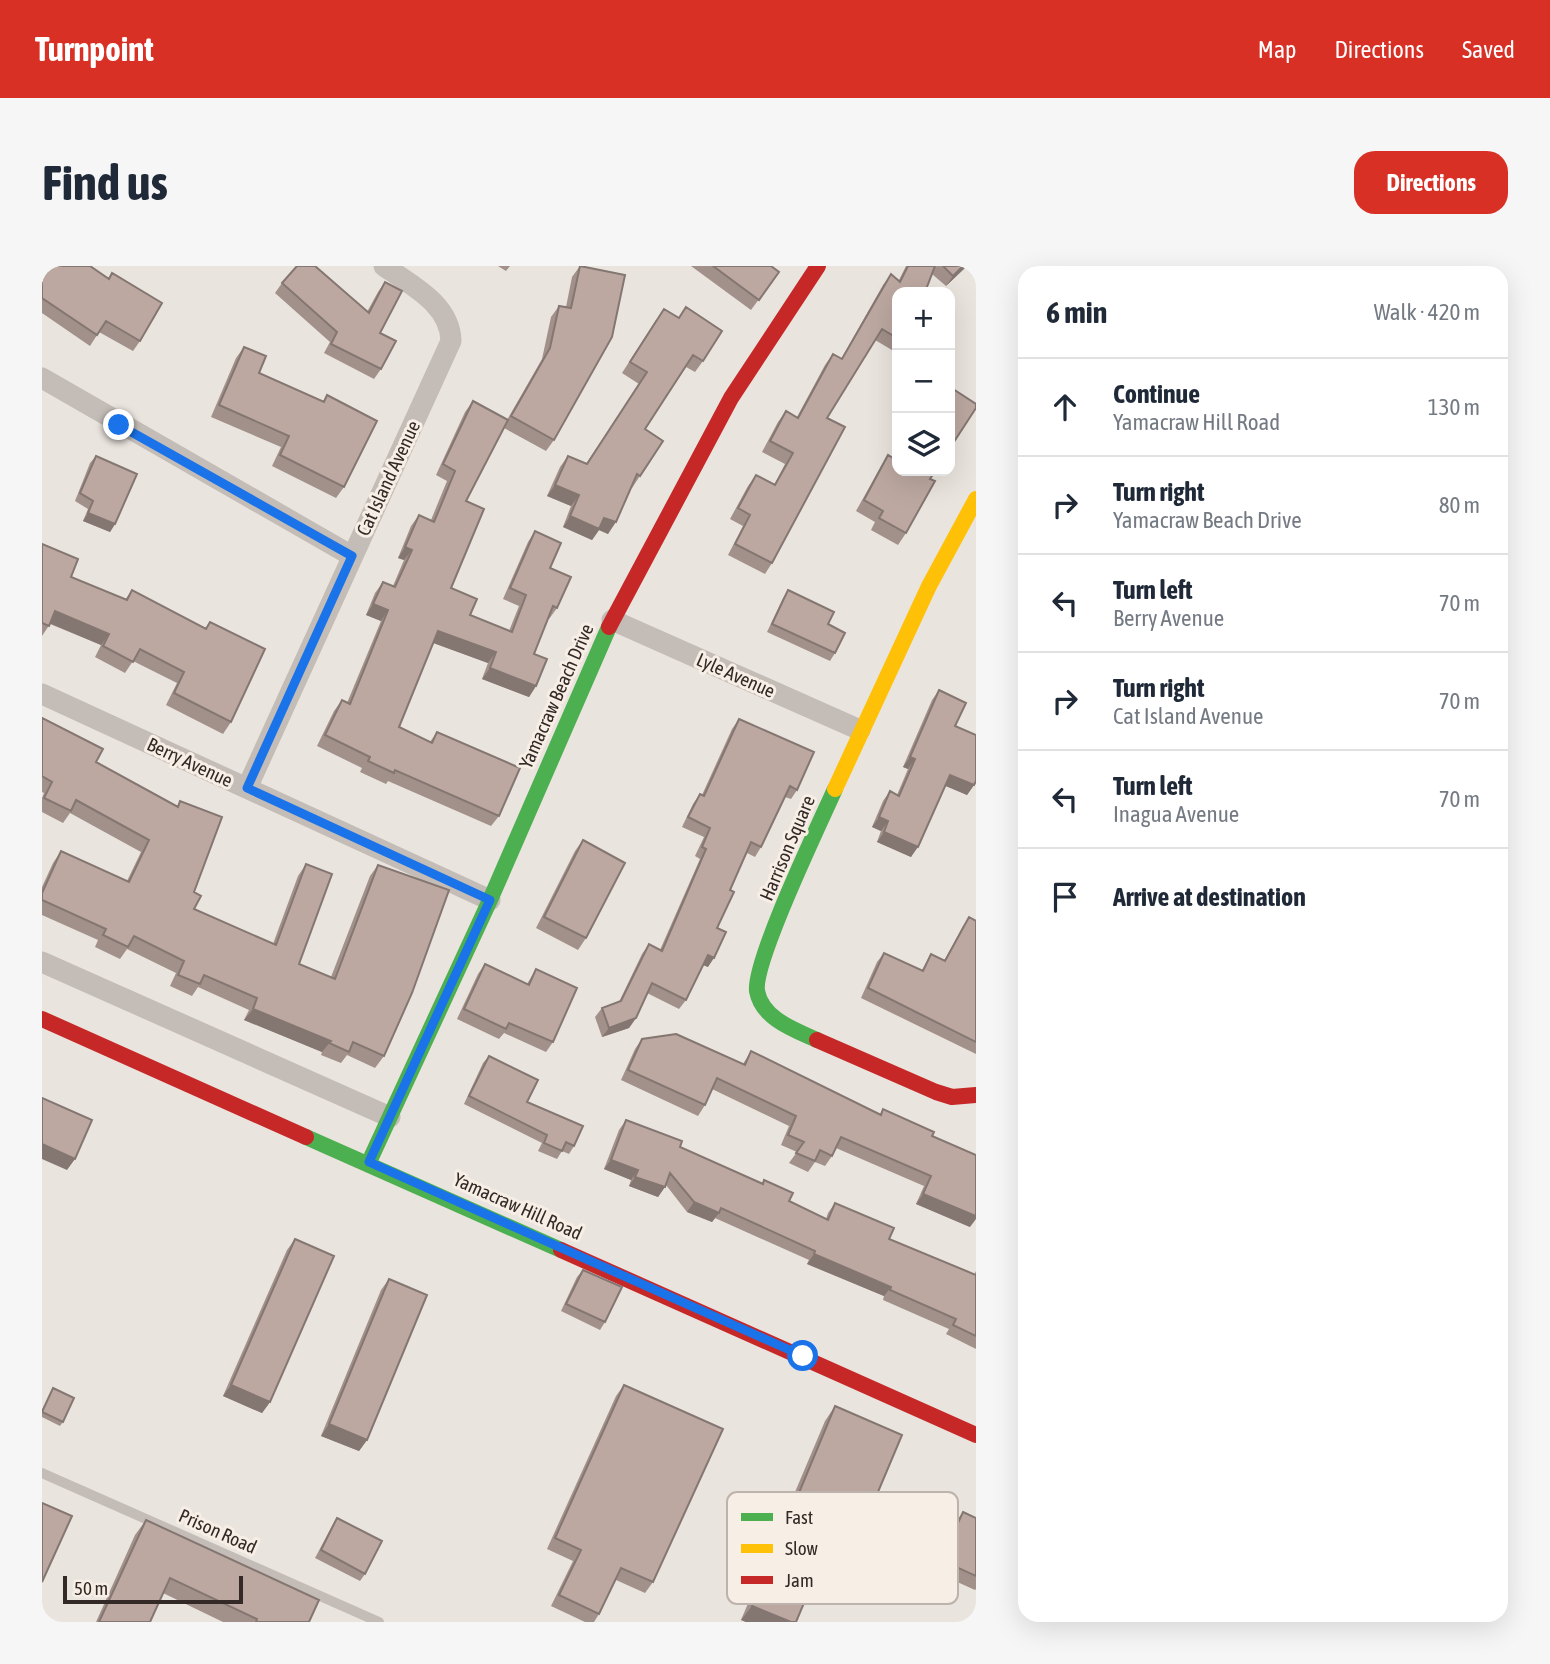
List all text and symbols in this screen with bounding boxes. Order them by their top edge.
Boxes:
text: Turnpoint [35,30,154,68]
text: Map [1258,36,1296,63]
text: Directions [1334,36,1424,63]
text: Saved [1462,36,1515,63]
button: Directions [1354,151,1508,214]
text: Find us [42,154,168,210]
map controls [892,287,955,476]
button: + [892,287,955,350]
text: 6 min [1046,295,1107,329]
text: Walk · 420 m [1374,299,1480,325]
button: − [892,350,955,413]
text: Continue [1113,379,1200,409]
icon: ahead [1046,388,1084,426]
text: 130 m [1428,394,1480,420]
route end [103,409,134,440]
text: Yamacraw Hill Road [1113,409,1280,435]
button: layers [892,413,955,476]
street label: Cat Island Avenue [352,417,424,539]
text: Turn right [1113,477,1204,507]
icon: right [1046,486,1084,524]
text: 80 m [1439,492,1480,518]
text: Yamacraw Beach Drive [1113,507,1302,533]
text: Turn left [1113,575,1193,605]
icon: left [1046,584,1084,622]
text: 70 m [1439,590,1480,616]
text: Berry Avenue [1113,605,1224,631]
street label: Yamacraw Beach Drive [514,620,598,772]
street label: Lyle Avenue [693,648,779,702]
text: Turn right [1113,673,1204,703]
icon: right [1046,682,1084,720]
text: 70 m [1439,688,1480,714]
text: Cat Island Avenue [1113,703,1263,729]
street label: Berry Avenue [144,733,236,791]
text: Turn left [1113,771,1193,801]
icon: left [1046,780,1084,818]
text: 70 m [1439,786,1480,812]
street label: Harrison Square [755,792,819,904]
text: Inagua Avenue [1113,801,1239,827]
icon: arrive [1046,878,1084,916]
text: Arrive at destination [1113,882,1306,912]
street label: Yamacraw Hill Road [450,1168,586,1244]
route start [787,1340,818,1371]
legend [727,1492,958,1604]
street label: Prison Road [176,1504,260,1558]
text: Fast [785,1506,813,1528]
text: Slow [785,1537,819,1559]
text: Jam [785,1569,814,1591]
scale bar [63,1573,243,1605]
text: 50 m [74,1577,108,1599]

